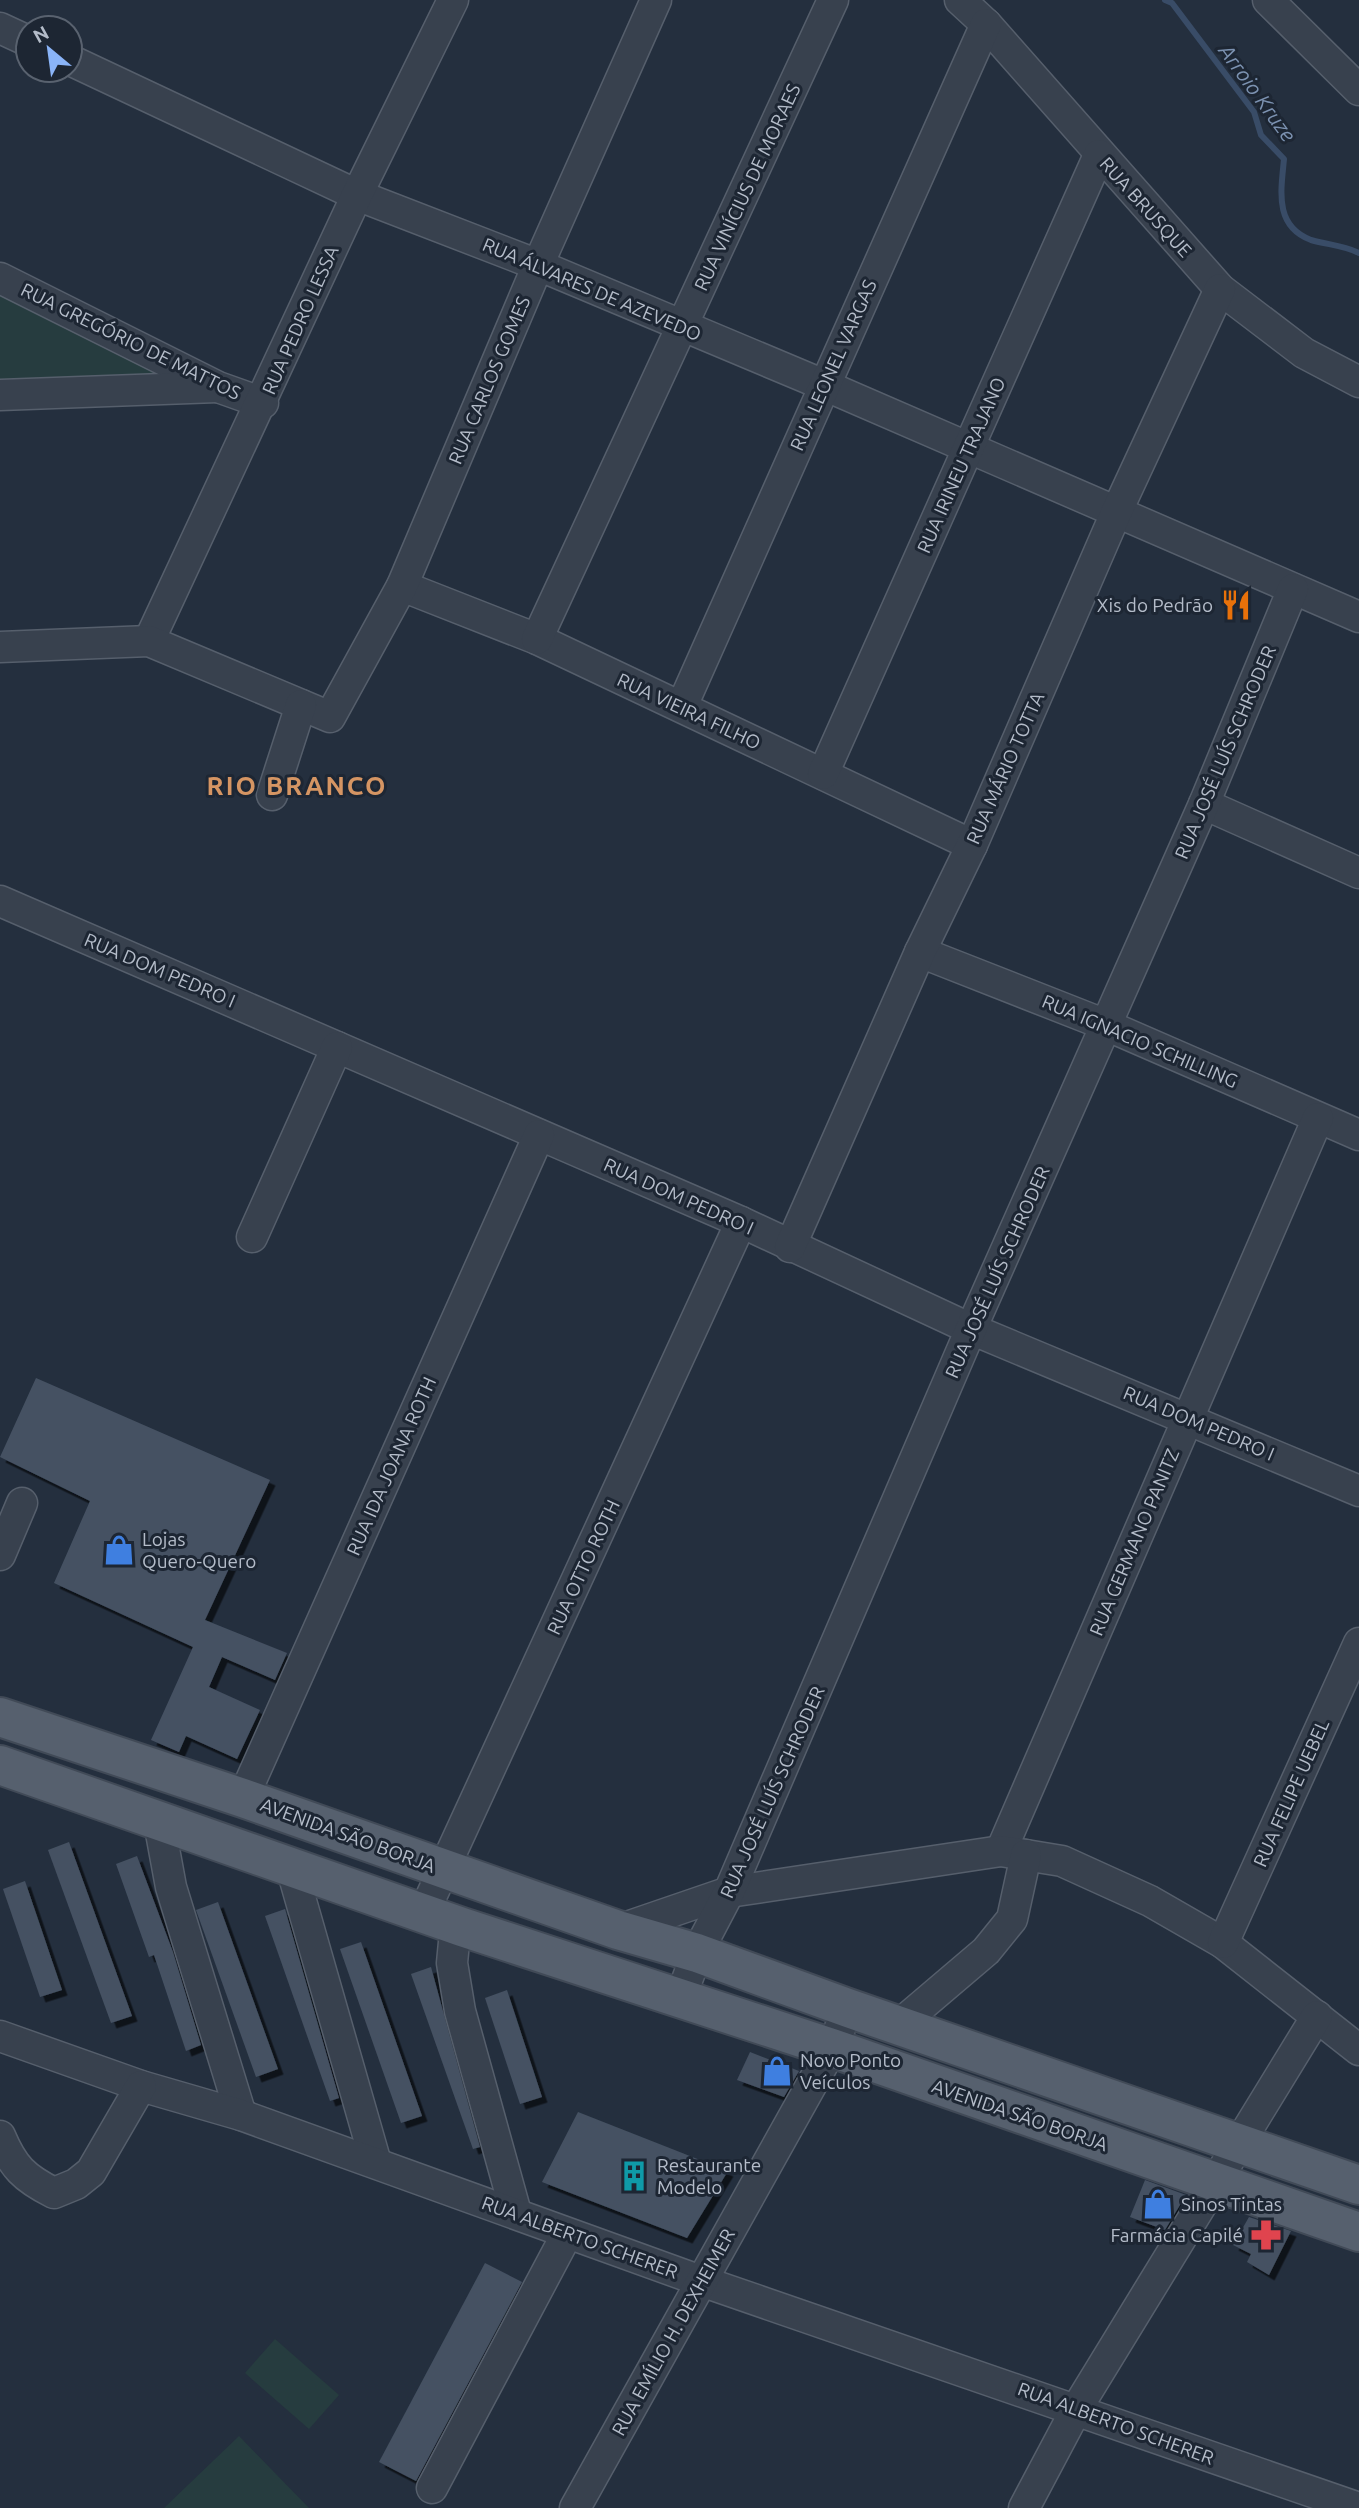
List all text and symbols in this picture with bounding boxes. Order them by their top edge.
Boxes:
north arrow [14,14,84,84]
text: N [29,21,52,47]
water label: Arroio Kruze [1214,38,1301,146]
street label: RUA VINÍCIUS DE MORAES [689,80,805,294]
street label: RUA BRUSQUE [1095,153,1197,261]
street label: RUA ÁLVARES DE AZEVEDO [479,233,705,345]
street label: RUA PEDRO LESSA [257,242,343,398]
street label: RUA LEONEL VARGAS [785,276,881,454]
street label: RUA GREGÓRIO DE MATTOS [18,278,244,404]
street label: RUA CARLOS GOMES [444,293,534,467]
street label: RUA IRINEU TRAJANO [912,374,1010,556]
restaurant icon: Xis do Pedrão [1219,588,1253,622]
place label: Xis do Pedrão [1097,594,1213,616]
street label: RUA JOSÉ LUÍS SCHRODER [1170,642,1280,862]
street label: RUA VIEIRA FILHO [614,668,764,754]
street label: RUA MÁRIO TOTTA [962,688,1049,847]
district label: RIO BRANCO [207,771,387,800]
street label: RUA DOM PEDRO I [81,928,239,1012]
street label: RUA IGNACIO SCHILLING [1039,990,1241,1092]
street label: RUA DOM PEDRO I [601,1153,757,1239]
street label: RUA JOSÉ LUÍS SCHRODER [940,1163,1054,1381]
street label: RUA IDA JOANA ROTH [342,1373,440,1559]
street label: RUA DOM PEDRO I [1120,1381,1278,1465]
street label: RUA GERMANO PANITZ [1085,1445,1183,1639]
street label: RUA OTTO ROTH [542,1496,624,1638]
place label: Lojas Quero-Quero [142,1528,256,1572]
shop icon: Lojas Quero-Quero [102,1533,136,1567]
street label: RUA JOSÉ LUÍS SCHRODER [715,1683,829,1901]
street label: RUA FELIPE UEBEL [1249,1716,1334,1870]
street label: AVENIDA SÃO BORJA [258,1793,439,1877]
place label: Novo Ponto Veículos [800,2049,901,2093]
shop icon: Novo Ponto Veículos [760,2054,794,2088]
street label: AVENIDA SÃO BORJA [929,2075,1111,2156]
place label: Restaurante Modelo [657,2154,761,2198]
building icon: Restaurante Modelo [617,2159,651,2193]
shop icon: Sinos Tintas [1141,2187,1175,2221]
street label: RUA ALBERTO SCHERER [479,2191,681,2283]
place label: Sinos Tintas [1181,2193,1282,2215]
pharmacy icon: Farmácia Capilé [1249,2218,1283,2252]
place label: Farmácia Capilé [1110,2224,1243,2246]
street label: RUA EMÍLIO H. DEXHEIMER [607,2225,739,2439]
street label: RUA ALBERTO SCHERER [1015,2377,1217,2469]

